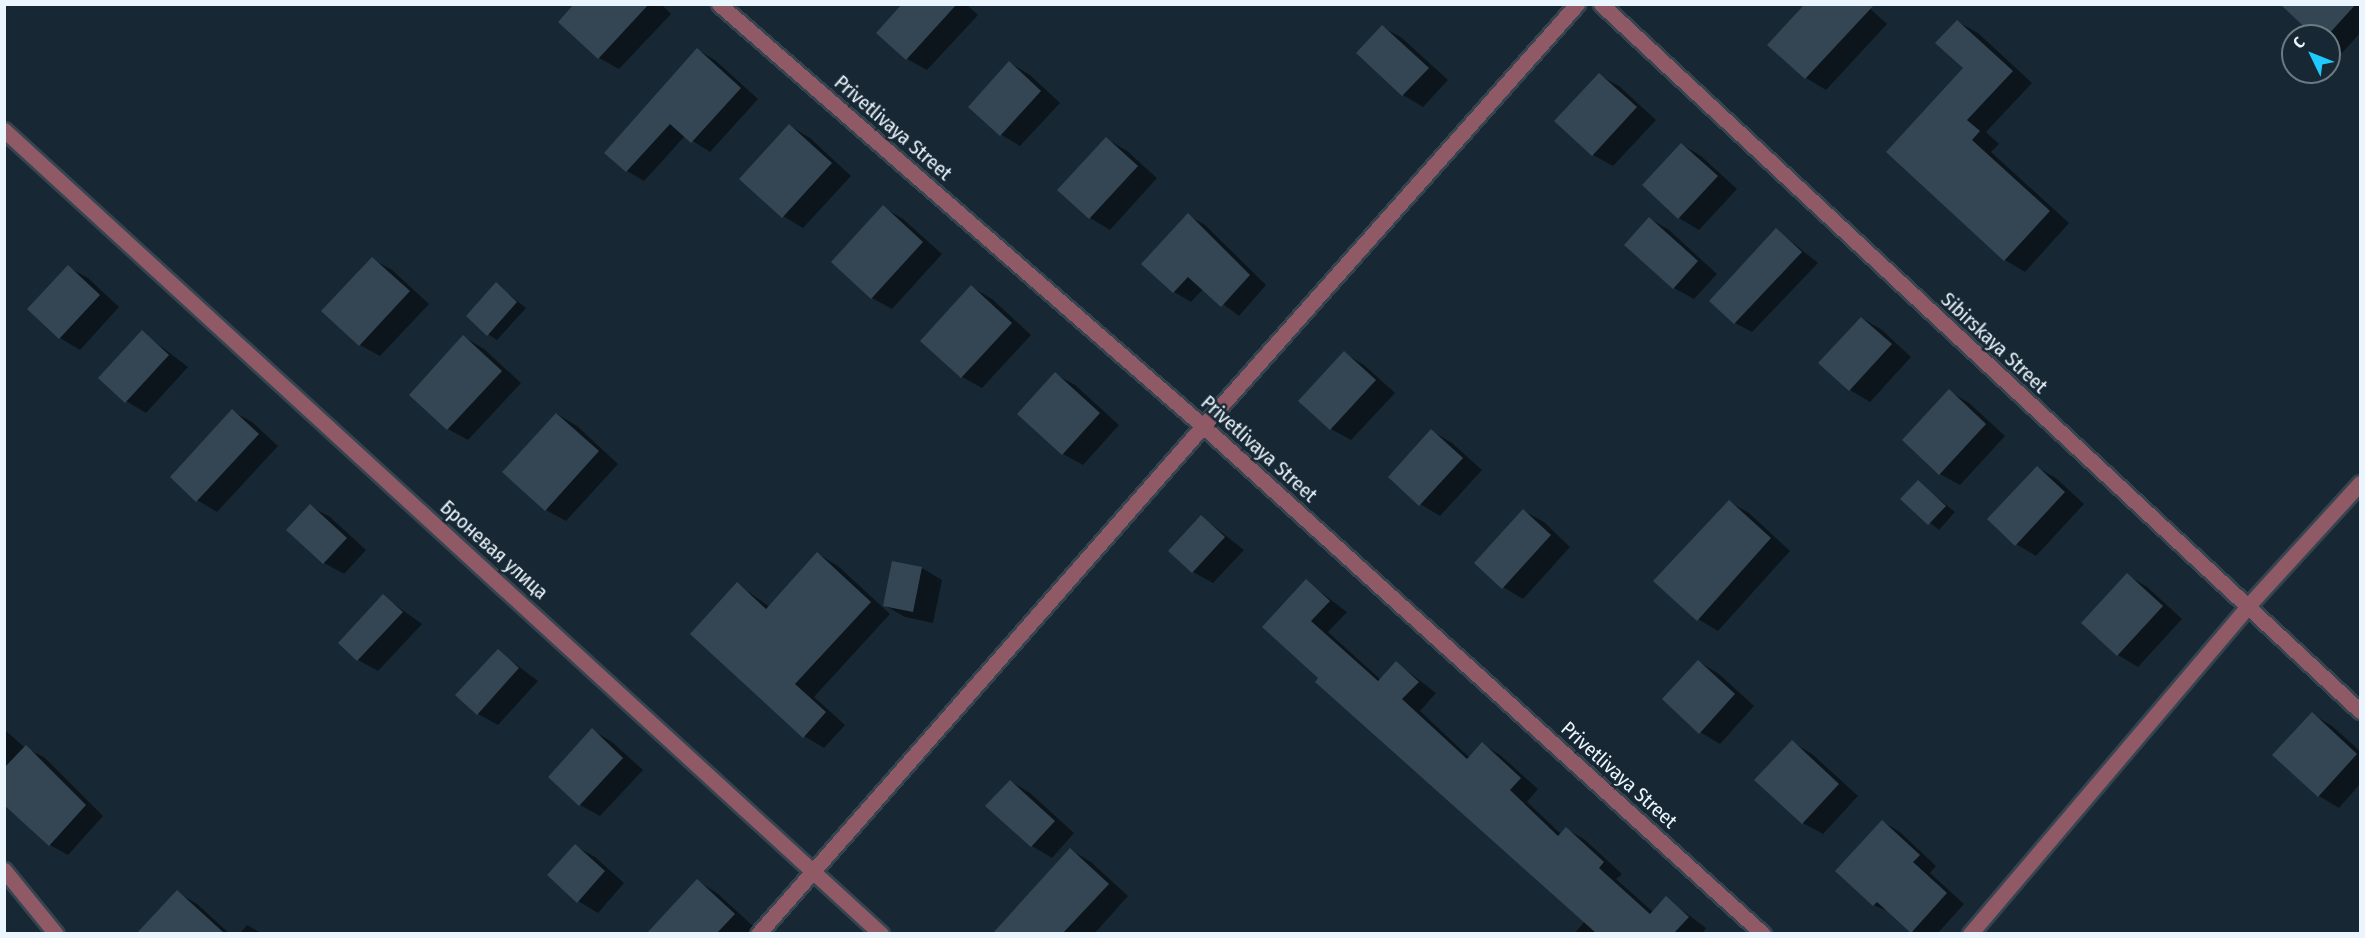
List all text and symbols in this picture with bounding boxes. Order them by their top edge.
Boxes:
north arrow [2281,24,2341,84]
text: С [2289,33,2309,52]
street label: Privetlivaya Street [829,70,957,186]
street label: Sibirskaya Street [1936,288,2052,398]
street label: Privetlivaya Street [1196,391,1322,507]
street label: Броневая улица [435,495,553,605]
street label: Privetlivaya Street [1556,717,1682,833]

